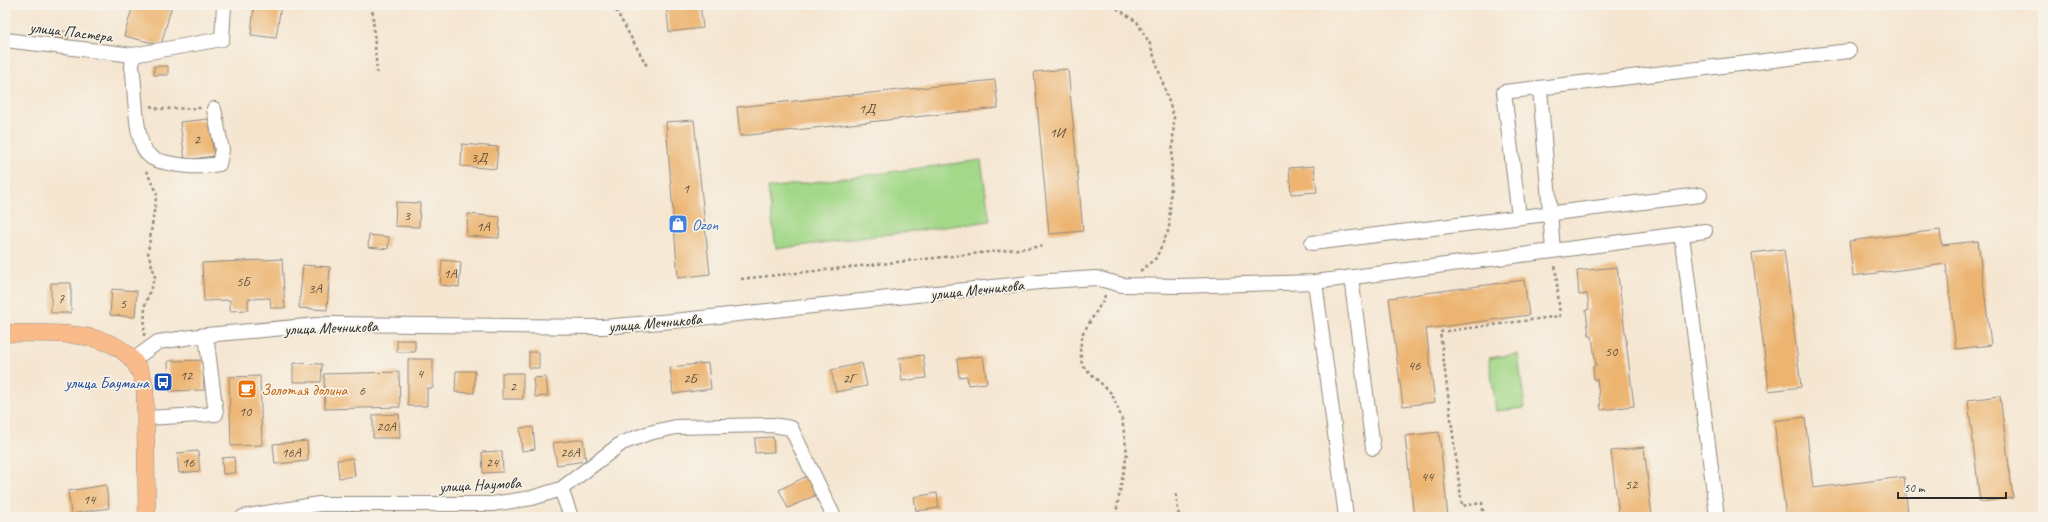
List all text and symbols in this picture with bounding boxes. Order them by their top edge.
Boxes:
street label: улица Пастера [27,17,115,47]
house number: 1Д [859,100,877,117]
house number: 1И [1049,124,1067,141]
house number: 2 [194,131,202,148]
house number: 3Д [471,149,489,166]
house number: 1 [683,180,690,197]
house number: 3 [404,207,412,224]
shop icon: Ozon [667,213,689,235]
place label: Ozon [692,215,719,235]
house number: 1А [476,218,491,235]
house number: 1А [443,265,458,282]
house number: 5Б [236,273,253,290]
street label: улица Мечникова [929,275,1026,305]
house number: 3А [308,280,323,297]
house number: 7 [58,290,65,307]
house number: 5 [120,295,127,312]
street label: улица Мечникова [607,309,704,337]
street label: улица Мечникова [283,316,379,340]
house number: 50 [1605,343,1619,360]
house number: 46 [1408,357,1421,374]
house number: 4 [417,365,425,382]
house number: 12 [180,367,194,384]
house number: 2Б [683,370,700,387]
house number: 2Г [843,370,859,387]
bus stop icon: улица Баумана [152,371,174,393]
place label: улица Баумана [64,373,150,393]
cafe icon: Золотая долина [236,378,258,400]
house number: 2 [510,378,518,395]
place label: Золотая долина [261,380,349,400]
house number: 6 [359,382,366,399]
house number: 10 [239,403,253,420]
house number: 20А [376,418,397,435]
house number: 16А [281,444,302,461]
house number: 26А [560,444,581,461]
house number: 16 [182,454,195,471]
house number: 24 [486,454,500,471]
house number: 44 [1421,468,1435,485]
street label: улица Наумова [438,473,522,497]
scale bar [1898,474,2006,500]
house number: 52 [1625,476,1639,493]
text: 50 m [1904,480,1926,496]
house number: 14 [83,491,97,508]

